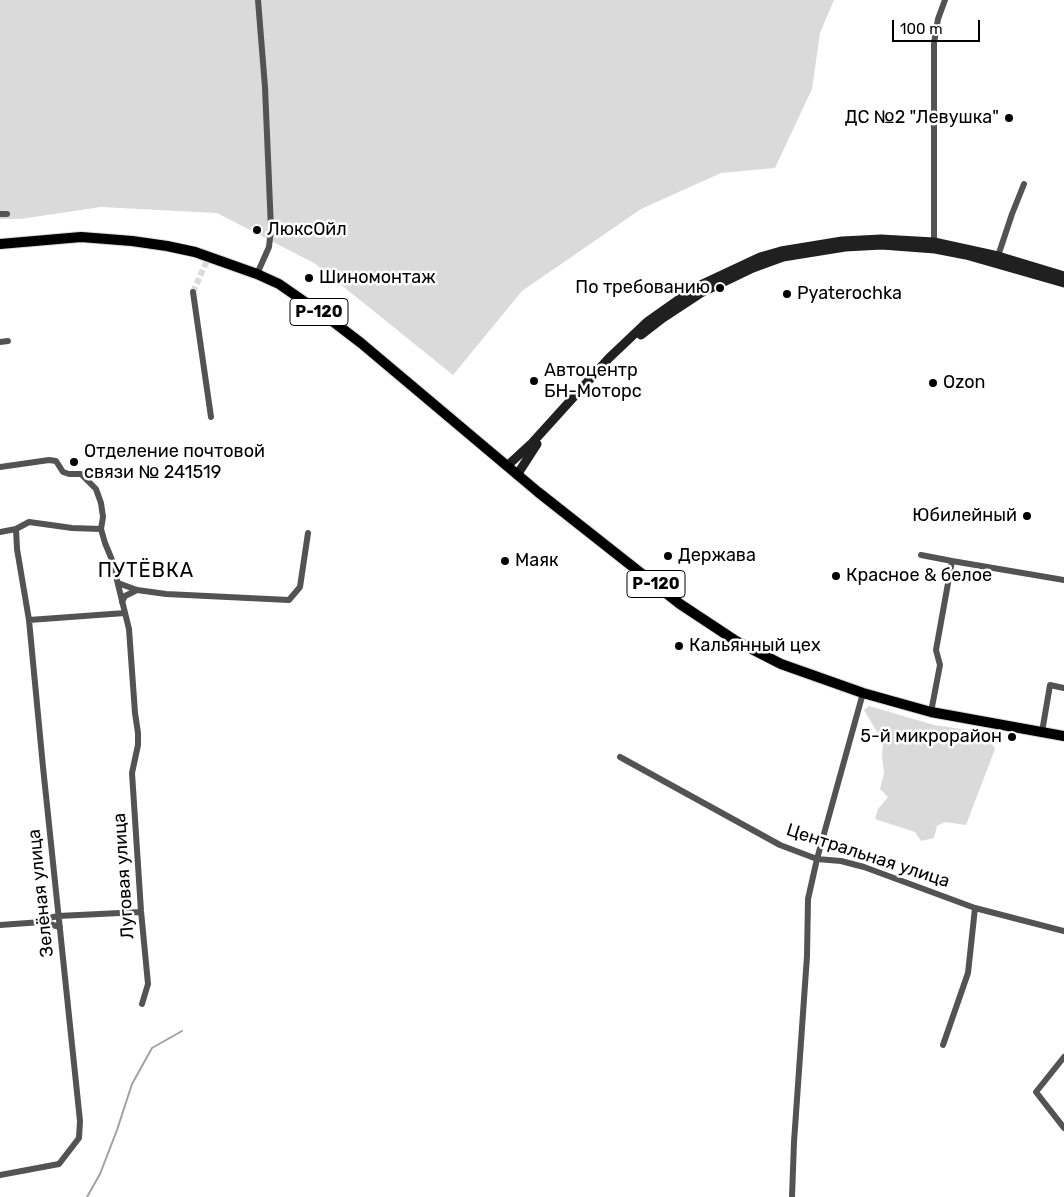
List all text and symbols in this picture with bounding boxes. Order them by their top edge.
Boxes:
scale bar [894,10,982,42]
text: 100 m [900,20,942,38]
place label: ДС №2 "Левушка" [845,107,999,129]
marker: ДС №2 "Левушка" [1003,112,1015,124]
place label: ЛюксОйл [267,219,347,241]
marker: ЛюксОйл [251,224,263,236]
place label: Шиномонтаж [319,267,436,289]
marker: Шиномонтаж [303,272,315,284]
place label: По требованию [575,277,710,299]
marker: По требованию [714,282,726,294]
place label: Pyaterochka [797,283,902,305]
marker: Pyaterochka [781,288,793,300]
road number: Р-120 [290,298,348,326]
place label: Автоцентр БН-Моторс [544,360,642,402]
place label: Ozon [943,372,985,394]
marker: Автоцентр БН-Моторс [528,375,540,387]
marker: Ozon [927,377,939,389]
place label: Отделение почтовой связи № 241519 [84,441,265,484]
marker: Отделение почтовой связи № 241519 [68,456,80,468]
place label: Юбилейный [912,505,1017,527]
marker: Юбилейный [1021,510,1033,522]
place label: Держава [678,545,756,567]
place label: Маяк [515,550,559,572]
marker: Держава [662,550,674,562]
marker: Маяк [499,555,511,567]
district label: ПУТЁВКА [97,559,195,583]
place label: Красное & белое [846,565,992,587]
road number: Р-120 [627,570,685,598]
marker: Красное & белое [830,570,842,582]
place label: Кальянный цех [689,635,821,657]
marker: Кальянный цех [673,640,685,652]
place label: 5-й микрорайон [860,726,1002,748]
marker: 5-й микрорайон [1006,731,1018,743]
street label: Луговая улица [109,812,139,940]
street label: Центральная улица [784,819,952,893]
street label: Зелёная улица [24,828,58,958]

